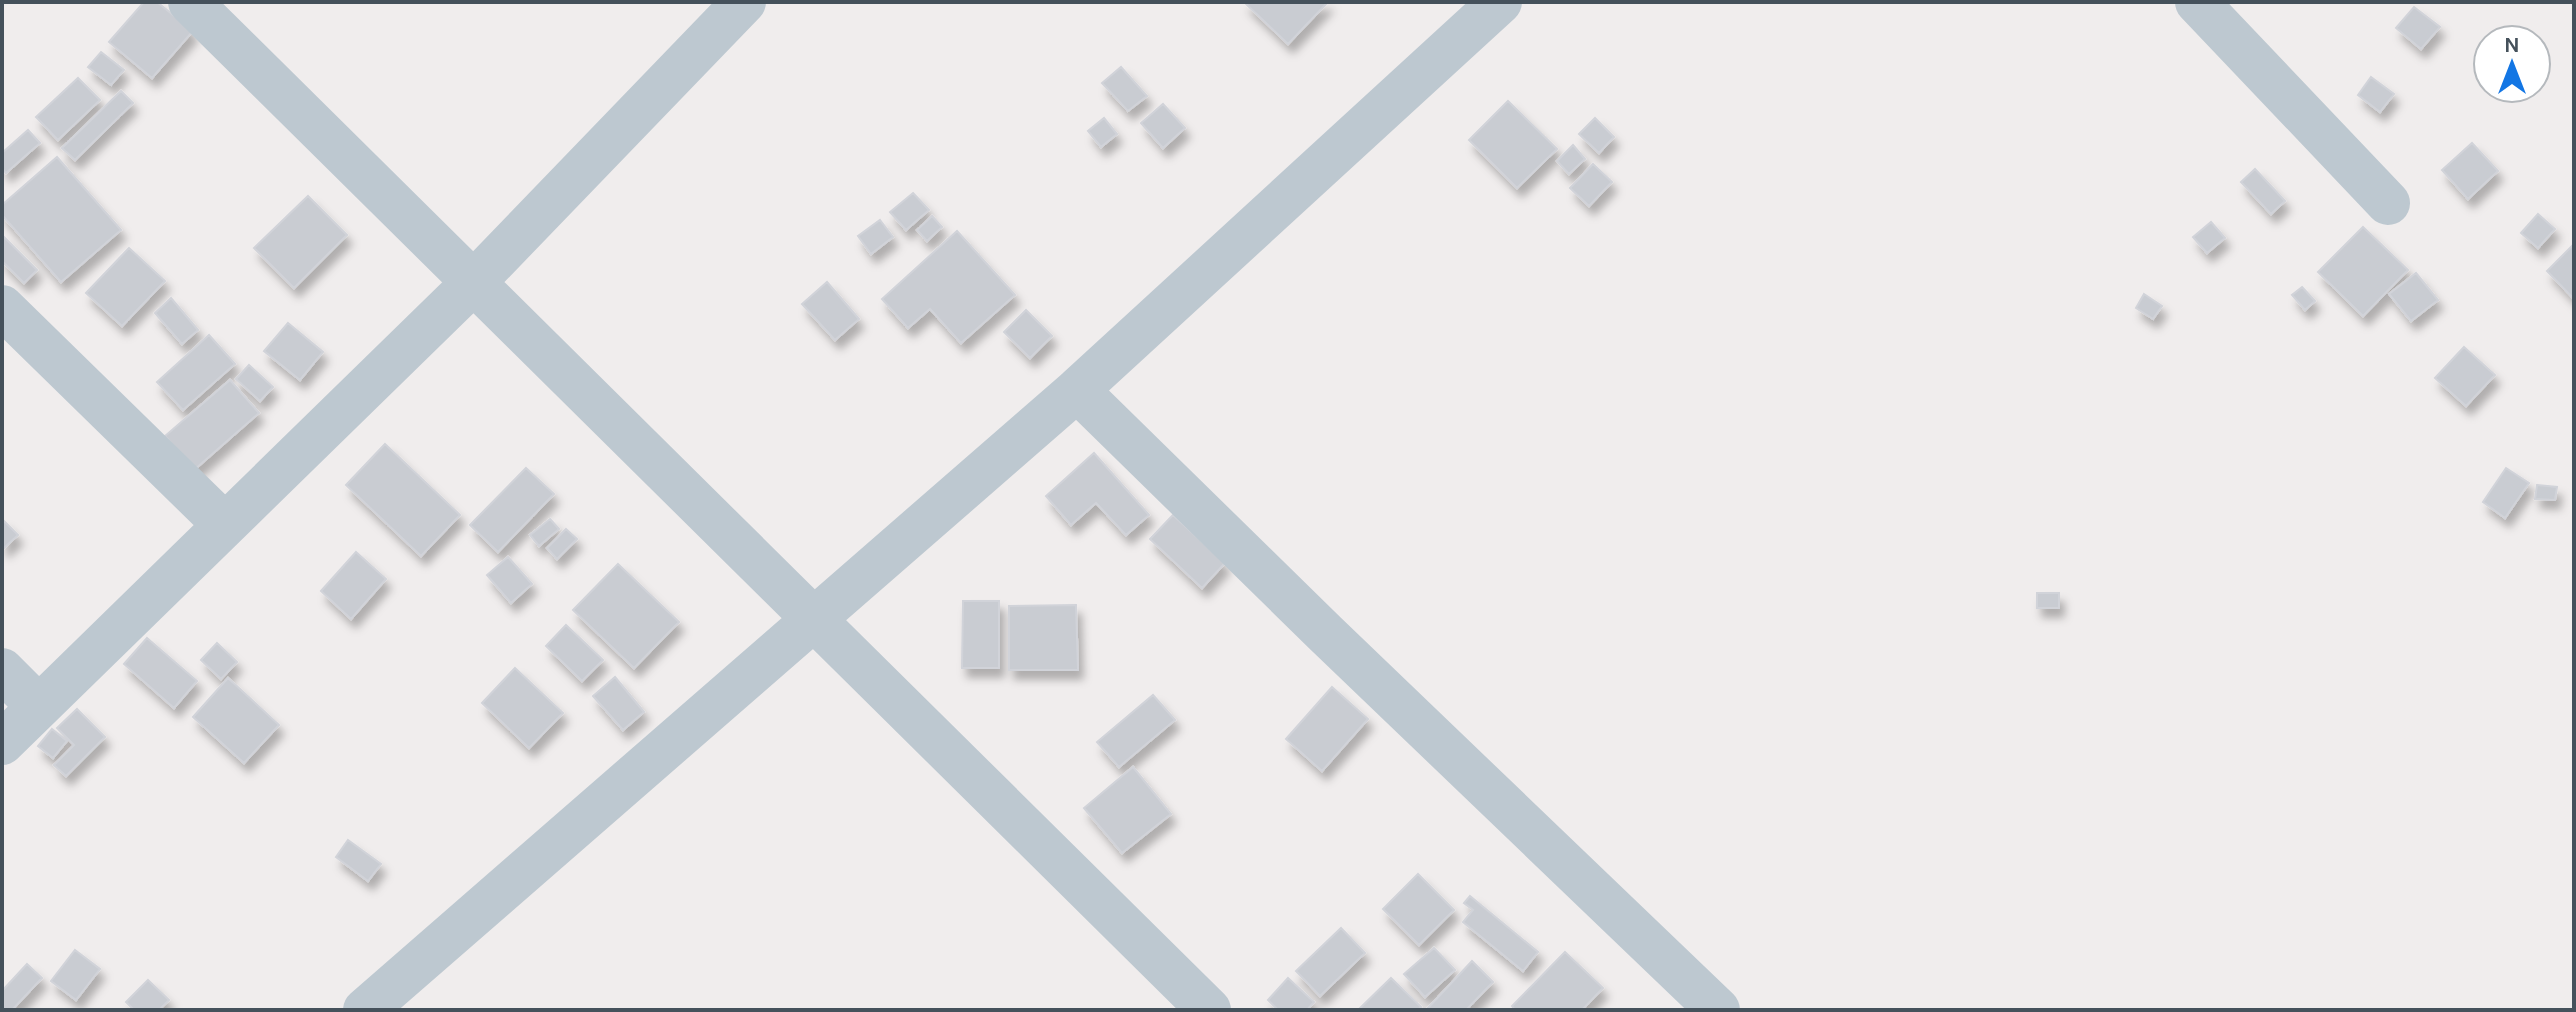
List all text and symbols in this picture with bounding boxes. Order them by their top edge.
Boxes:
north arrow [2472,24,2552,104]
text: N [2504,32,2520,58]

